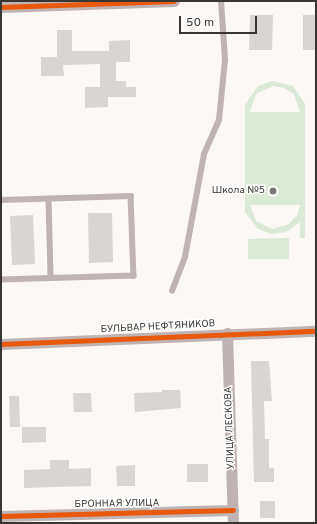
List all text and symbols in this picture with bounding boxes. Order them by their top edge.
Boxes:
scale bar [181,8,259,34]
text: 50 m [186,15,214,31]
place label: Школа №5 [212,185,265,197]
marker: Школа №5 [268,186,278,196]
street label: БУЛЬВАР НЕФТЯНИКОВ [100,318,216,336]
street label: УЛИЦА ЛЕСКОВА [223,386,237,470]
street label: БРОННАЯ УЛИЦА [74,497,160,511]

